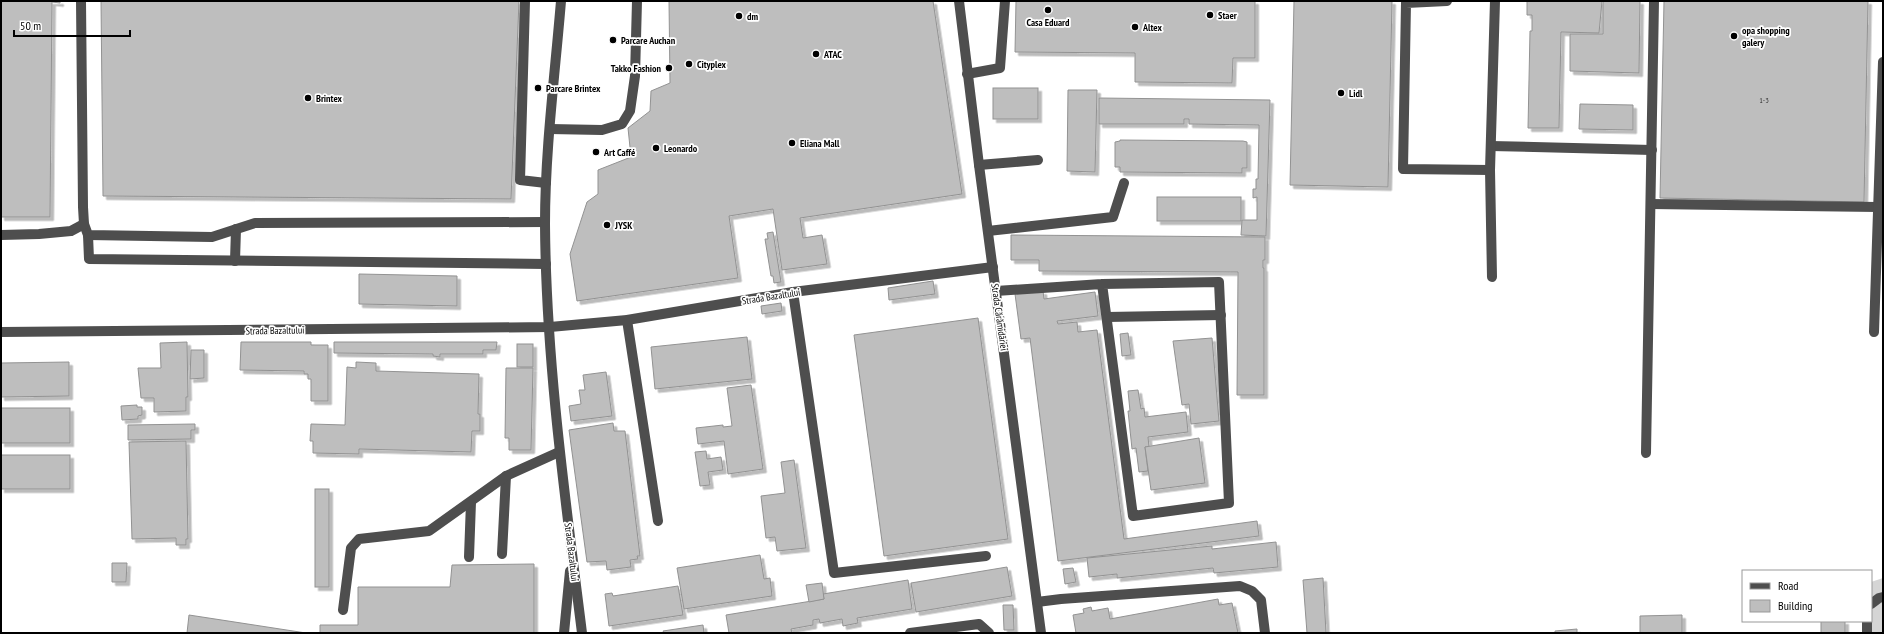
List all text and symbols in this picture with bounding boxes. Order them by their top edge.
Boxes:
marker: Casa Eduard [1043,5,1053,15]
place label: Staer [1218,9,1237,22]
place label: dm [747,10,758,23]
marker: Staer [1205,10,1215,20]
marker: dm [734,11,744,21]
scale bar [14,12,130,38]
place label: Casa Eduard [1026,16,1070,29]
text: 50 m [20,18,41,33]
place label: Altex [1142,21,1162,34]
marker: Altex [1130,22,1140,32]
place label: opa shopping galery [1742,24,1790,49]
marker: opa shopping galery [1729,31,1739,41]
place label: Parcare Auchan [621,34,676,47]
marker: Parcare Auchan [608,35,618,45]
place label: ATAC [823,48,842,61]
marker: ATAC [811,49,821,59]
place label: Cityplex [697,58,727,71]
marker: Cityplex [684,59,694,69]
place label: Takko Fashion [611,62,662,75]
marker: Takko Fashion [664,63,674,73]
place label: Parcare Brintex [546,82,601,95]
marker: Parcare Brintex [533,83,543,93]
place label: Lidl [1349,87,1363,100]
marker: Lidl [1336,88,1346,98]
place label: Brintex [316,92,343,105]
marker: Brintex [303,93,313,103]
house number: 1-3 [1759,95,1769,105]
place label: Eliana Mall [800,137,840,150]
marker: Eliana Mall [787,138,797,148]
place label: Leonardo [664,142,698,155]
marker: Leonardo [651,143,661,153]
place label: Art Caffé [603,146,635,159]
marker: Art Caffé [591,147,601,157]
place label: JYSK [614,219,633,232]
marker: JYSK [602,220,612,230]
street label: Strada Cărămidăriei [988,283,1011,352]
street label: Strada Bazaltului [741,285,801,308]
street label: Strada Bazaltului [246,323,305,338]
street label: Strada Bazaltului [561,522,582,582]
legend [1742,570,1872,622]
text: Road [1778,578,1798,593]
text: Building [1778,598,1813,613]

